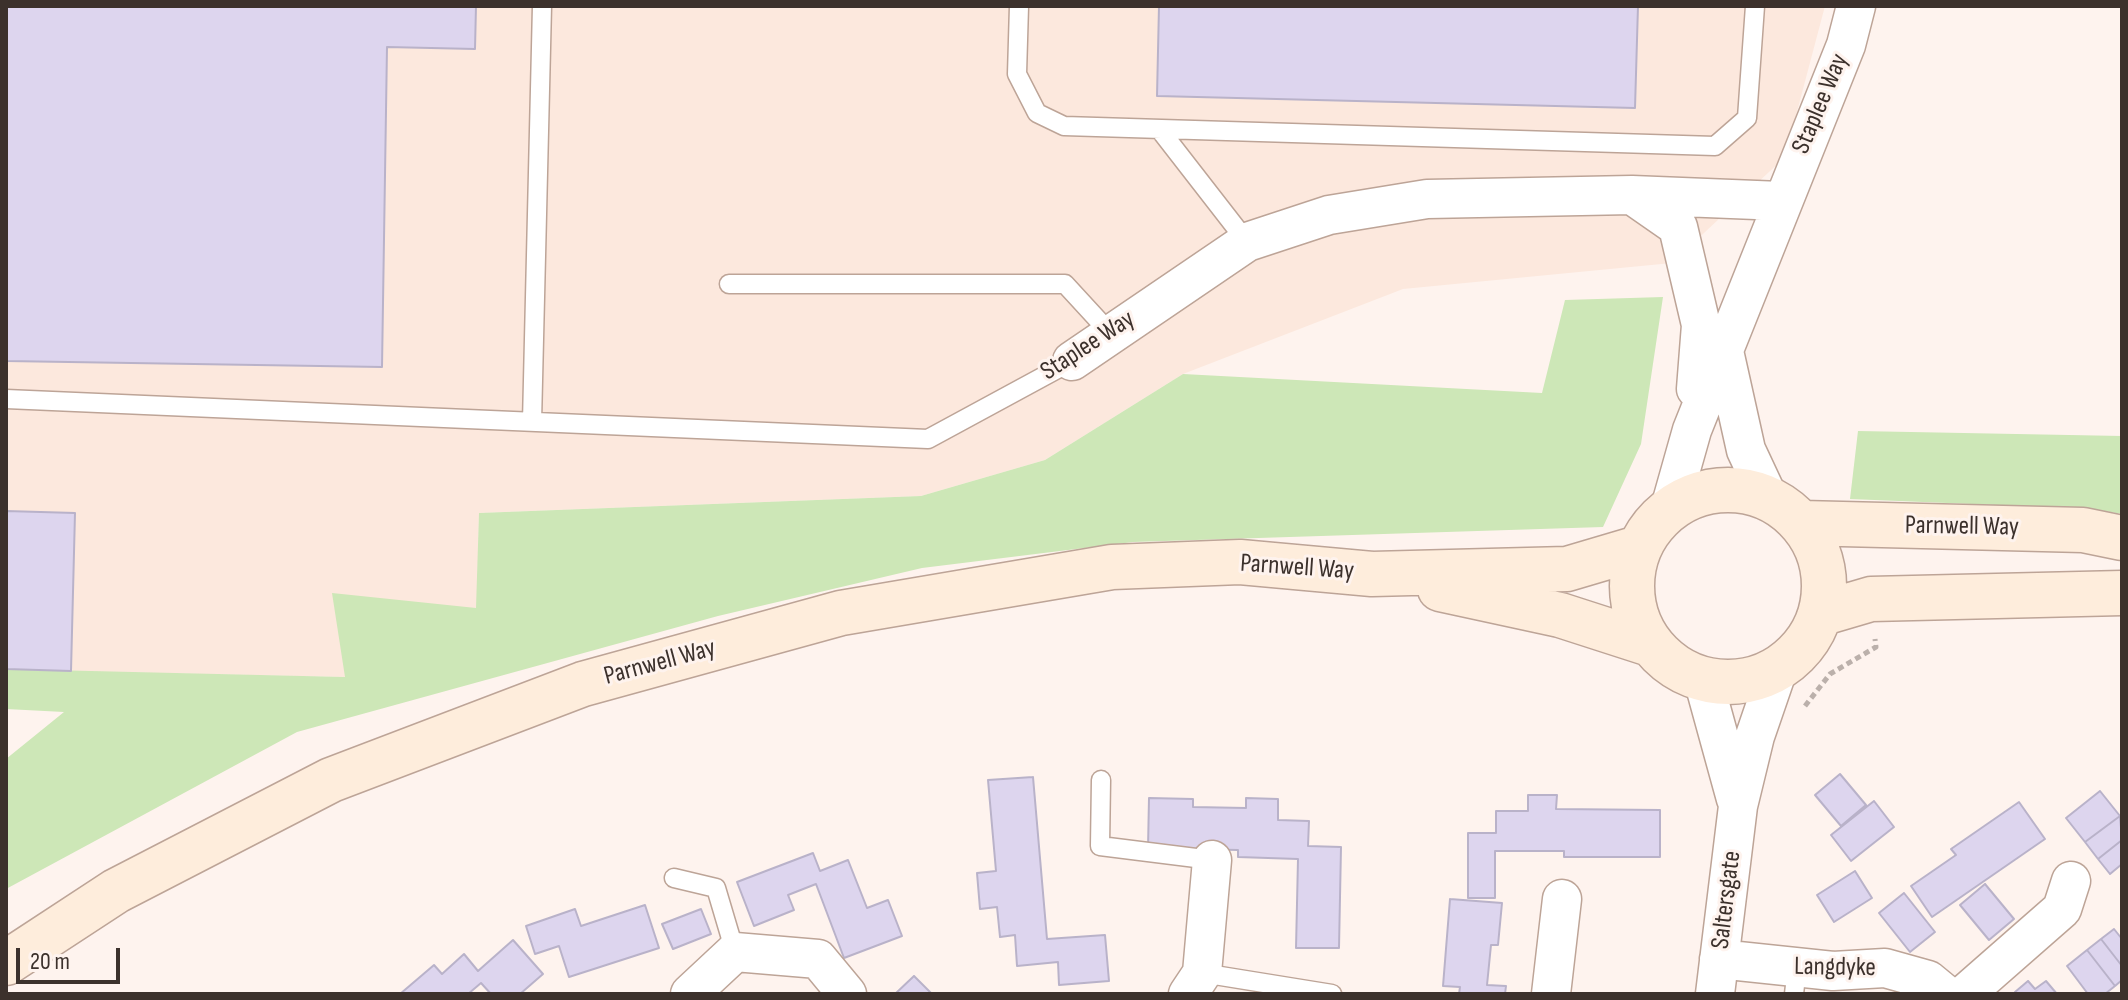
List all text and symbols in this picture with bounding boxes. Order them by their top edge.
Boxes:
street label: Staplee Way [1786,49,1856,159]
street label: Staplee Way [1035,304,1141,388]
street label: Parnwell Way [1905,510,2019,544]
street label: Parnwell Way [1239,548,1355,588]
street label: Parnwell Way [601,633,719,693]
street label: Saltersgate [1706,849,1748,951]
scale bar [20,932,124,982]
text: 20 m [30,947,70,976]
street label: Langdyke [1794,952,1876,984]

